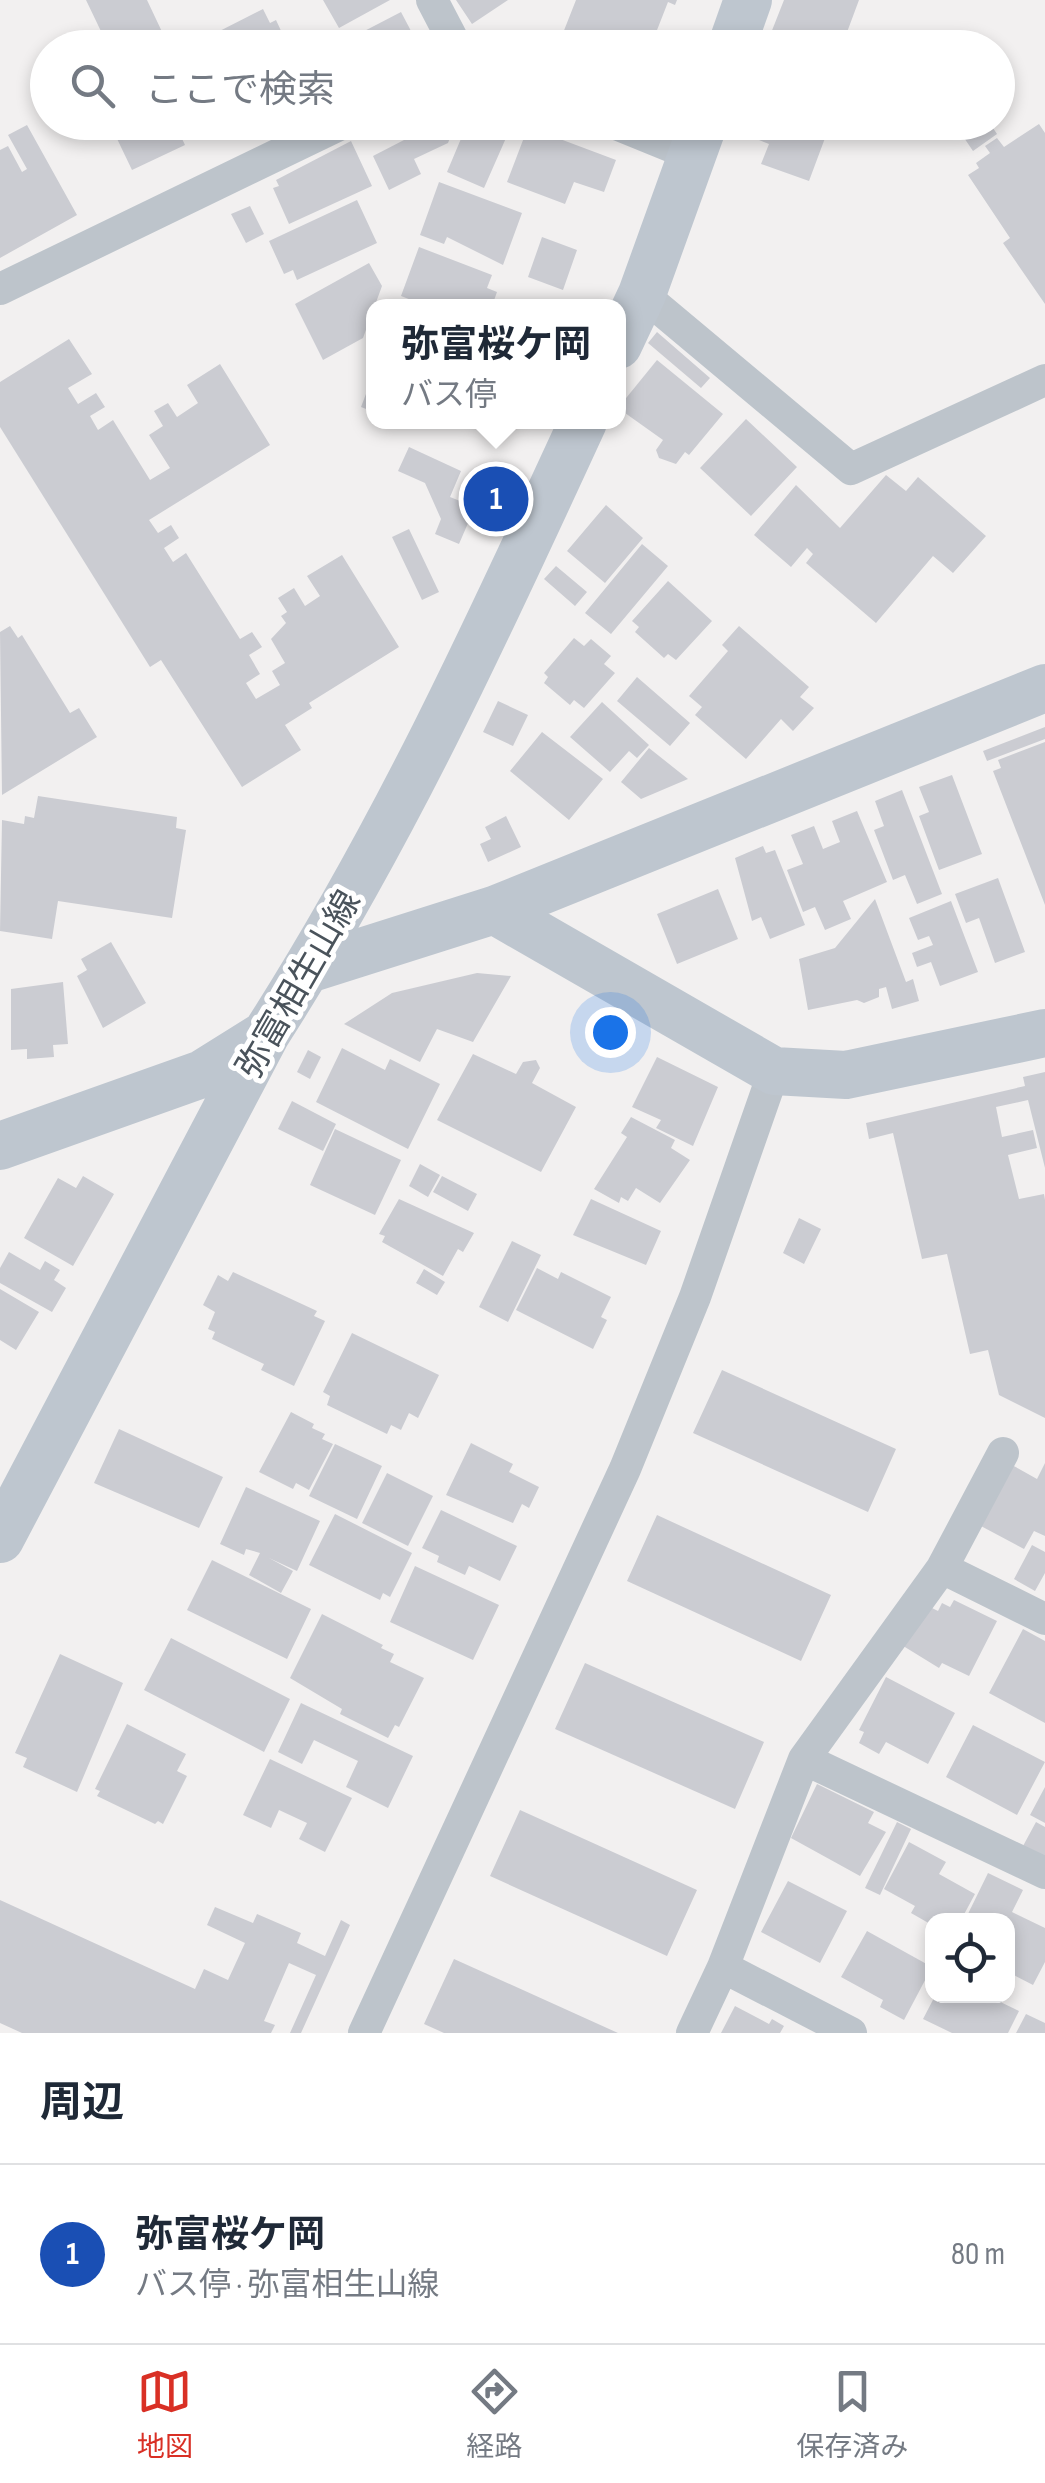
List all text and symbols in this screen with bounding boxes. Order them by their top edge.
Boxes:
search box [30,30,1015,140]
icon: search [65,58,120,113]
text: ここで検索 [145,68,335,113]
popup [366,299,626,429]
text: 弥富桜ケ岡 [401,323,591,368]
text: バス停 [401,376,497,415]
pin: 1 [464,462,528,536]
street label: 弥富相生山線 [228,883,370,1086]
your location [585,1007,636,1058]
map controls [925,1913,1015,2003]
button: locate [925,1913,1015,2003]
text: 周辺 [40,2078,124,2129]
text: 弥富桜ケ岡 [135,2213,325,2258]
text: 1 [66,2235,79,2274]
text: 80 m [951,2235,1005,2274]
text: バス停 · 弥富相生山線 [135,2266,440,2305]
tab: 地図 [137,2364,193,2464]
tab: 経路 [466,2364,522,2464]
tab: 保存済み [796,2364,908,2464]

